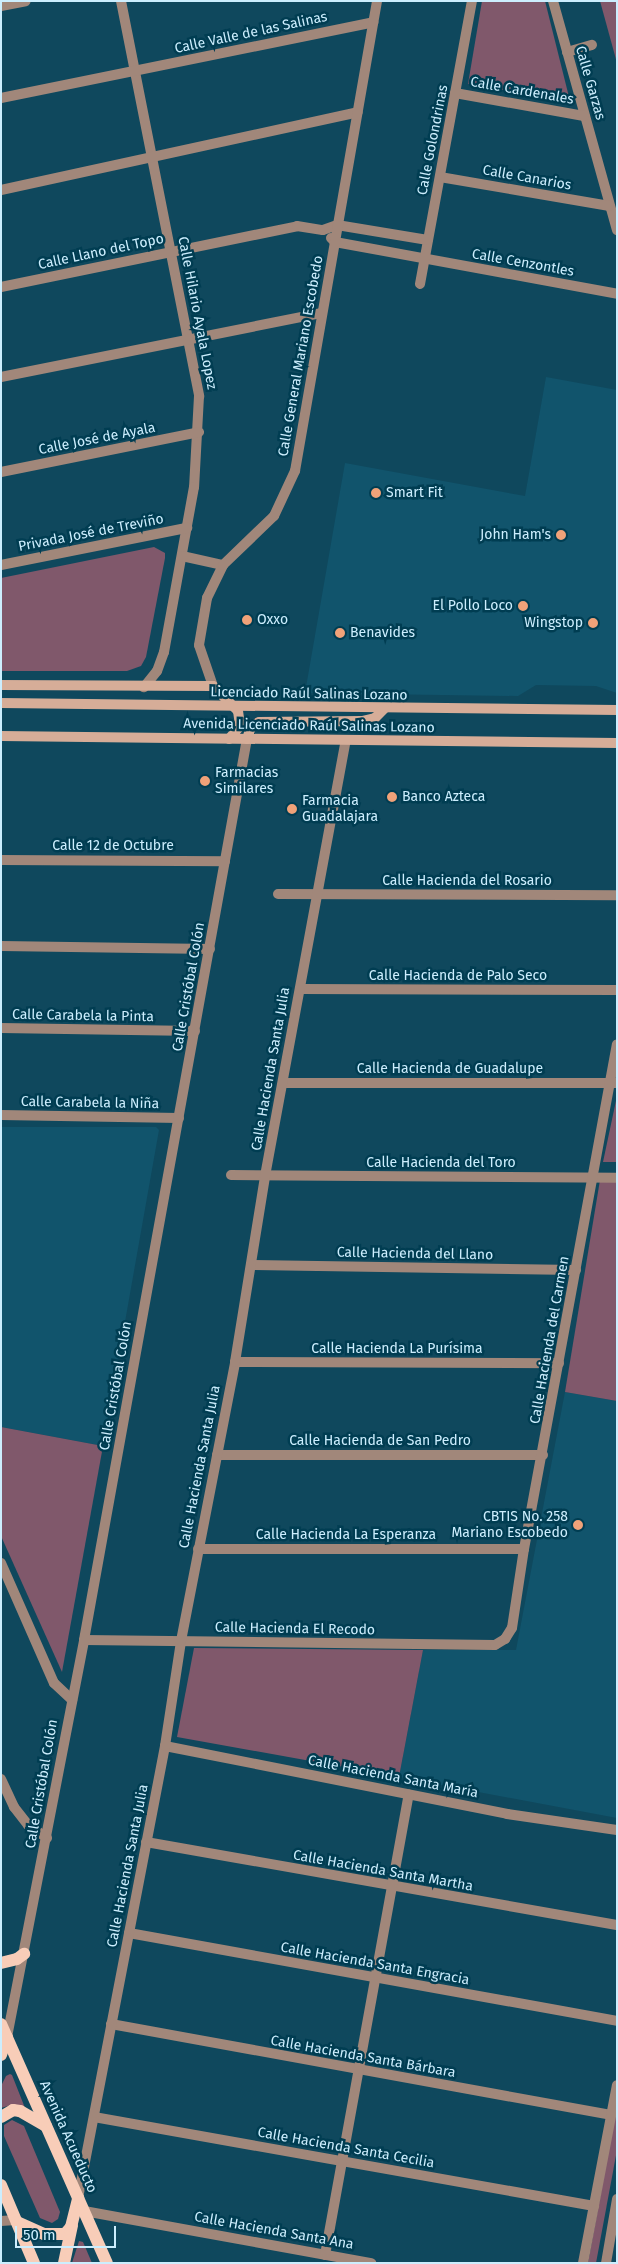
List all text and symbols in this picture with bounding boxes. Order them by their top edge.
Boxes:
street label: Calle Valle de las Salinas [173,9,329,57]
street label: Calle Garzas [571,44,609,122]
street label: Calle Cardenales [469,74,575,108]
street label: Calle Golondrinas [414,83,452,197]
street label: Calle Canarios [481,162,573,194]
street label: Calle Llano del Topo [37,230,165,274]
street label: Calle Hilario Ayala Lopez [174,235,220,391]
street label: Calle Cenzontles [471,246,575,280]
street label: Calle General Mariano Escobedo [275,254,327,458]
street label: Calle José de Ayala [37,419,157,459]
place label: Smart Fit [386,485,443,501]
marker: Smart Fit [370,487,382,499]
street label: Privada José de Treviño [17,511,165,555]
place label: John Ham's [480,527,551,543]
marker: John Ham's [555,529,567,541]
place label: El Pollo Loco [433,598,513,614]
marker: El Pollo Loco [517,600,529,612]
place label: Oxxo [257,612,288,628]
marker: Oxxo [241,614,253,626]
place label: Wingstop [524,615,583,631]
marker: Wingstop [587,617,599,629]
place label: Benavides [350,625,415,641]
marker: Benavides [334,627,346,639]
street label: Licenciado Raúl Salinas Lozano [210,684,408,704]
street label: Avenida Licenciado Raúl Salinas Lozano [183,715,435,737]
place label: Farmacias Similares [215,765,278,798]
marker: Farmacias Similares [199,775,211,787]
place label: Banco Azteca [402,789,485,805]
marker: Banco Azteca [386,791,398,803]
place label: Farmacia Guadalajara [302,793,378,826]
marker: Farmacia Guadalajara [286,803,298,815]
street label: Calle 12 de Octubre [52,838,174,854]
street label: Calle Hacienda del Rosario [382,873,552,889]
street label: Calle Cristóbal Colón [169,921,209,1053]
street label: Calle Hacienda de Palo Seco [369,968,547,984]
street label: Calle Hacienda Santa Julia [248,986,294,1152]
street label: Calle Carabela la Pinta [12,1006,154,1026]
street label: Calle Hacienda de Guadalupe [357,1061,543,1077]
street label: Calle Carabela la Niña [21,1093,159,1113]
street label: Calle Hacienda del Toro [366,1155,516,1171]
street label: Calle Hacienda del Llano [337,1244,493,1264]
street label: Calle Hacienda del Carmen [527,1255,573,1425]
street label: Calle Cristóbal Colón [96,1320,136,1452]
street label: Calle Hacienda La Purísima [311,1341,483,1357]
street label: Calle Hacienda Santa Julia [176,1384,224,1550]
street label: Calle Hacienda de San Pedro [289,1433,471,1449]
place label: CBTIS No. 258 Mariano Escobedo [451,1509,568,1541]
marker: CBTIS No. 258 Mariano Escobedo [572,1519,584,1531]
street label: Calle Hacienda La Esperanza [256,1527,436,1543]
street label: Calle Hacienda El Recodo [215,1619,375,1639]
street label: Calle Cristóbal Colón [22,1718,62,1850]
street label: Calle Hacienda Santa María [306,1752,480,1802]
street label: Calle Hacienda Santa Julia [104,1783,152,1949]
street label: Calle Hacienda Santa Martha [292,1847,474,1895]
street label: Calle Hacienda Santa Engracia [279,1939,471,1989]
street label: Calle Hacienda Santa Bárbara [269,2032,457,2082]
street label: Avenida Acueducto [36,2078,100,2196]
street label: Calle Hacienda Santa Cecilia [256,2124,436,2172]
street label: Calle Hacienda Santa Ana [193,2209,355,2253]
scale bar [18,2216,119,2248]
text: 50 m [23,2226,56,2244]

